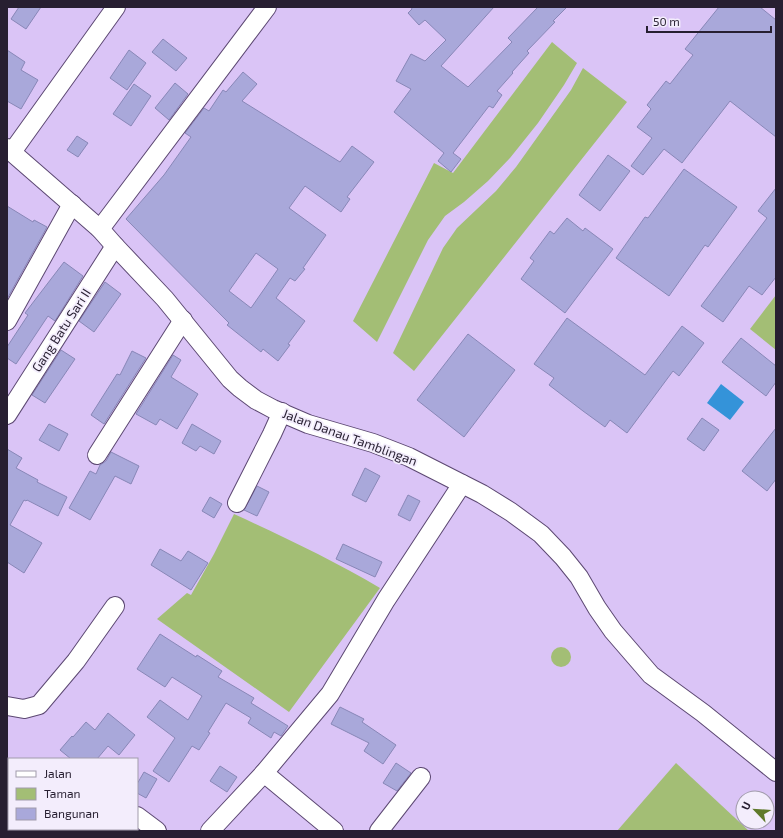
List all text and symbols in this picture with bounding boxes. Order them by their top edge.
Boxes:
scale bar [647,8,771,34]
text: 50 m [653,14,680,28]
street label: Gang Batu Sari II [28,285,94,375]
street label: Jalan Danau Tamblingan [280,405,420,469]
legend [8,758,138,830]
text: Jalan [44,766,72,780]
text: Taman [44,786,81,800]
north arrow [735,790,775,830]
text: U [738,799,753,812]
text: Bangunan [44,806,99,820]

